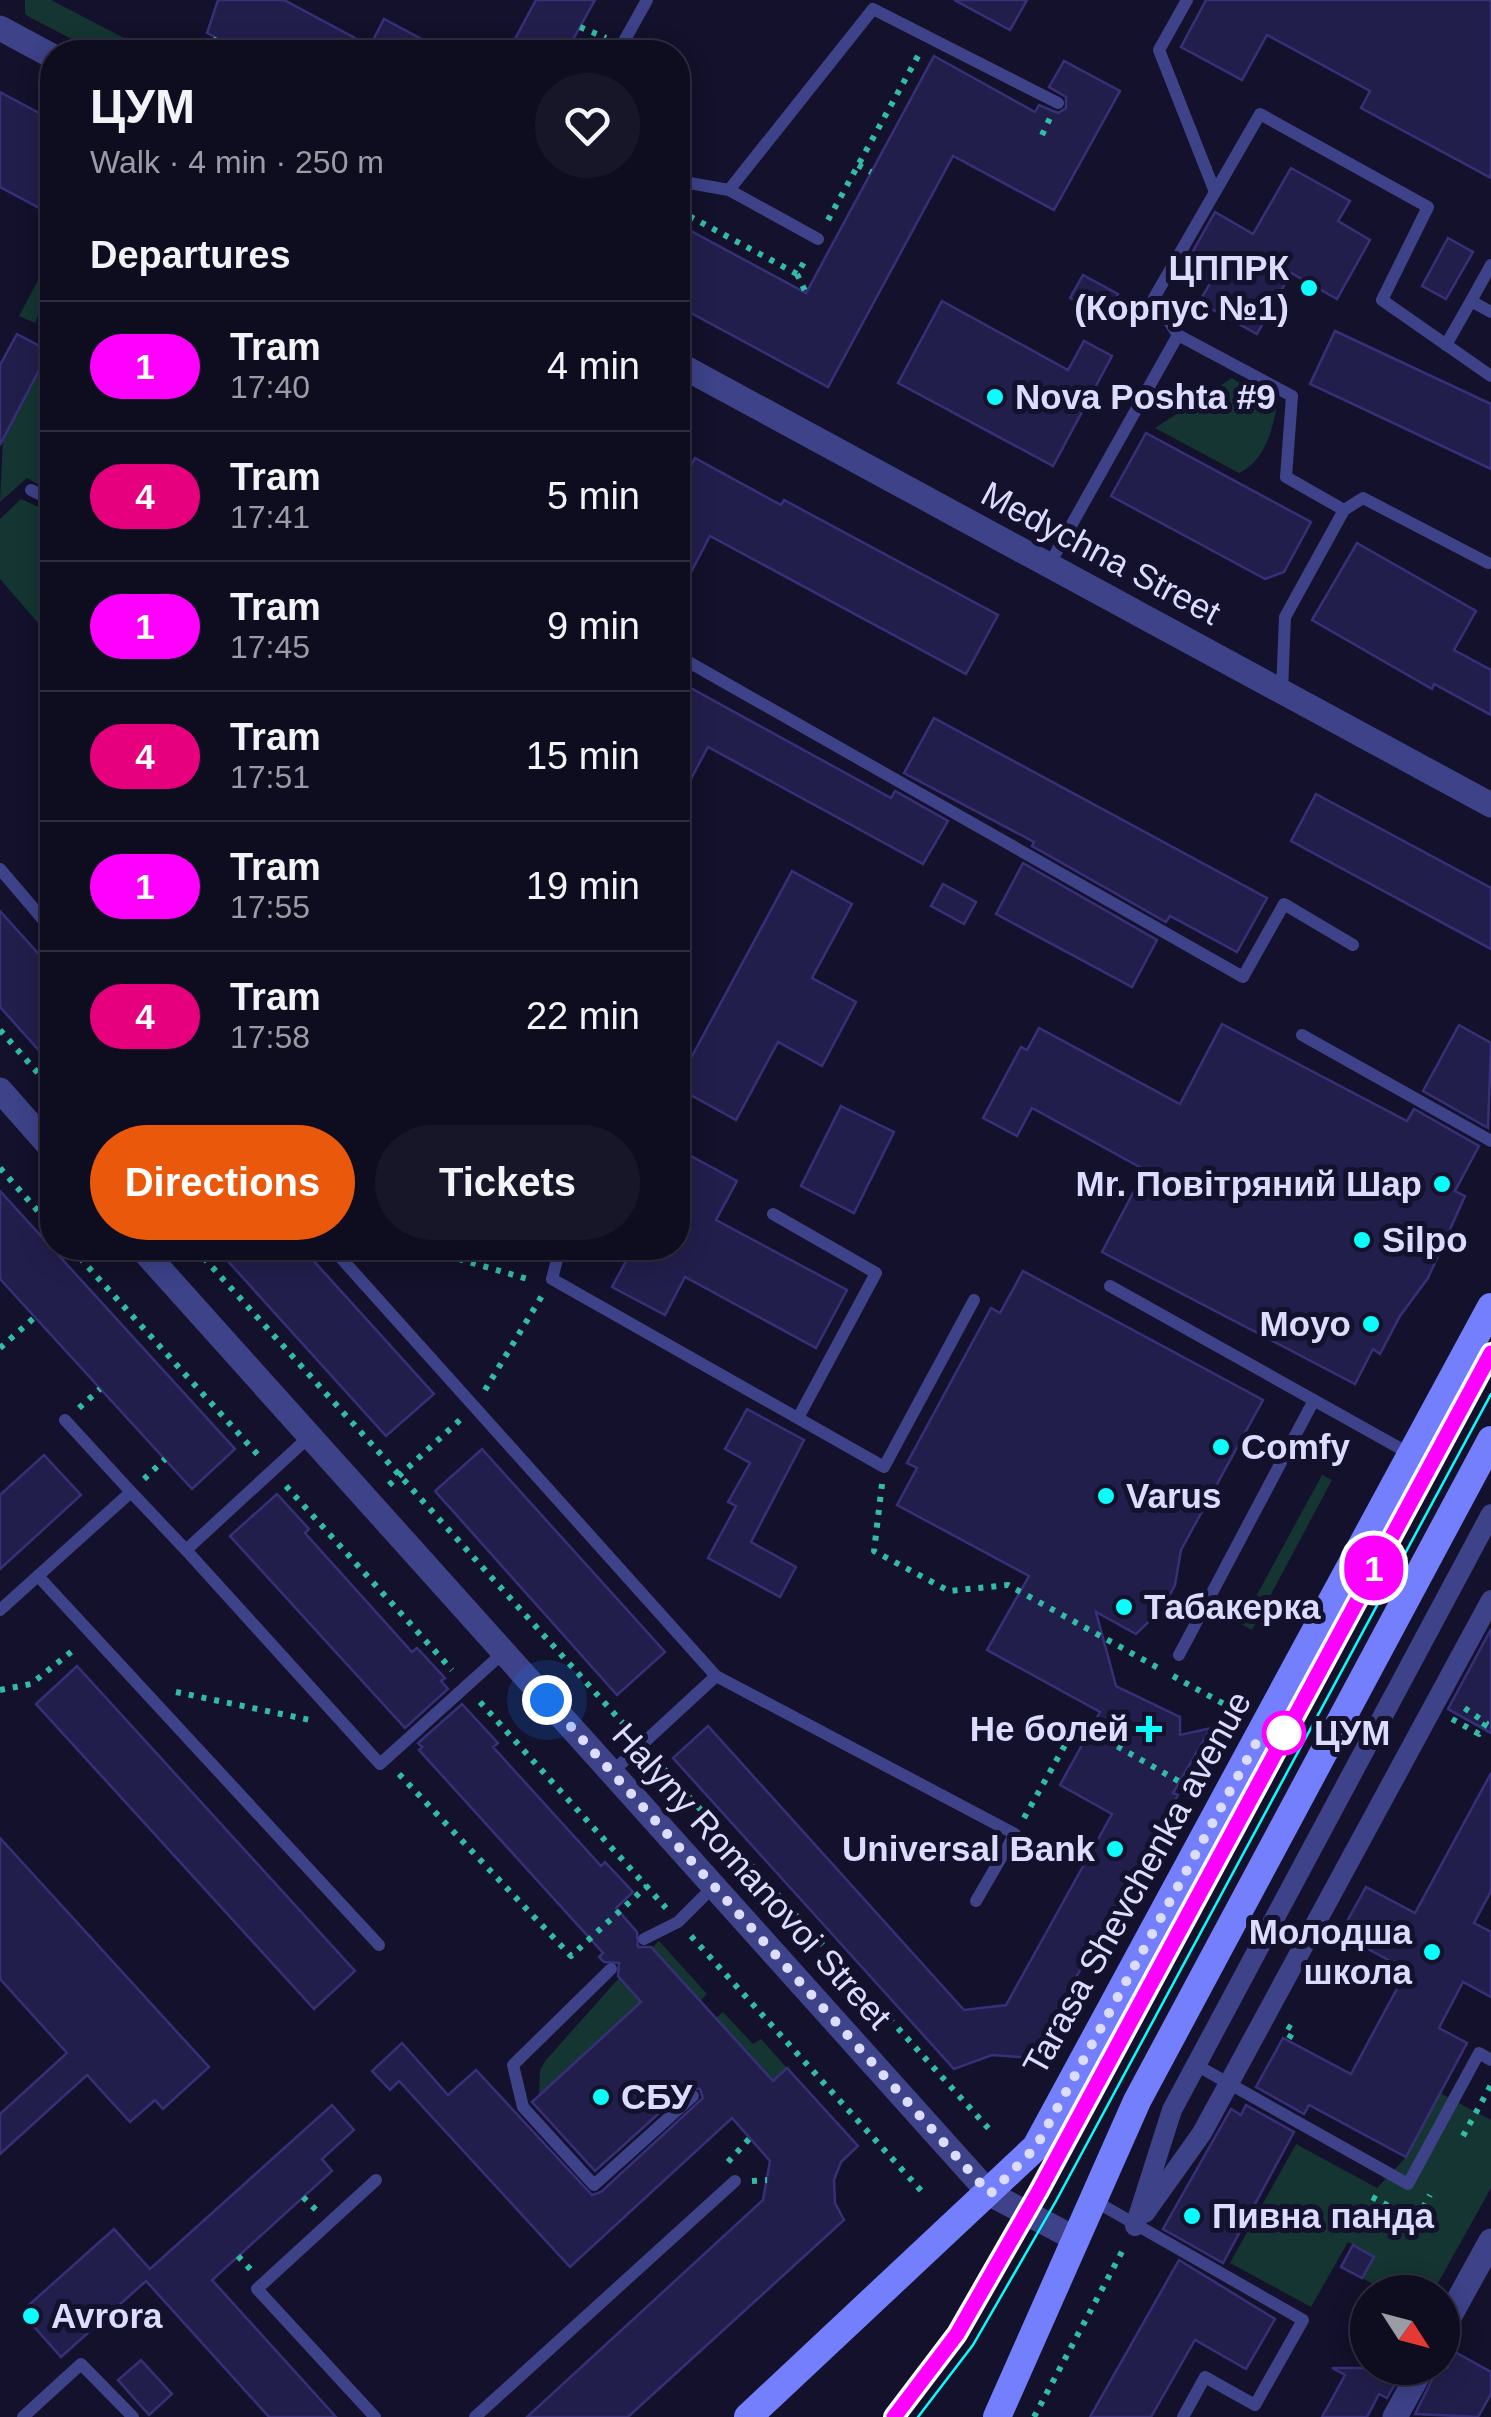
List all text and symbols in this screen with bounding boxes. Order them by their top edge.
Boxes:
button: heart [535,73,640,178]
text: ЦУМ [90,80,195,133]
text: Walk · 4 min · 250 m [90,144,384,180]
text: Departures [90,234,291,276]
place label: ЦППРК (Корпус №1) [1074,248,1290,327]
marker: ЦППРК (Корпус №1) [1298,277,1320,299]
text: Tram [230,326,321,368]
text: 4 min [547,345,640,387]
text: 1 [135,347,155,386]
text: 17:40 [230,369,310,405]
place label: Nova Poshta #9 [1015,377,1276,416]
marker: Nova Poshta #9 [984,386,1006,408]
text: Tram [230,456,321,498]
street label: Medychna Street [975,473,1227,632]
text: 5 min [547,475,640,517]
text: 4 [135,477,155,516]
text: 17:41 [230,499,310,535]
text: Tram [230,586,321,628]
text: 9 min [547,605,640,647]
text: 1 [135,607,155,646]
text: 17:45 [230,629,310,665]
text: Tram [230,716,321,758]
text: 15 min [526,735,640,777]
text: 4 [135,737,155,776]
text: 17:51 [230,759,310,795]
text: Tram [230,846,321,888]
text: 19 min [526,865,640,907]
text: 1 [135,867,155,906]
text: 17:55 [230,889,310,925]
text: Tram [230,976,321,1018]
text: 22 min [526,995,640,1037]
text: 4 [135,997,155,1036]
text: 17:58 [230,1019,310,1055]
button: Directions [90,1125,355,1240]
button: Tickets [375,1125,640,1240]
place label: Mr. Повітряний Шар [1076,1164,1422,1203]
marker: Mr. Повітряний Шар [1431,1173,1453,1195]
place label: Silpo [1382,1220,1468,1259]
marker: Silpo [1351,1229,1373,1251]
place label: Moyo [1260,1304,1351,1343]
marker: Moyo [1360,1313,1382,1335]
place label: Comfy [1241,1427,1350,1466]
marker: Comfy [1210,1436,1232,1458]
place label: Varus [1126,1476,1221,1515]
marker: Varus [1095,1485,1117,1507]
line badge: 1 [1342,1536,1406,1600]
text: 1 [1364,1549,1384,1588]
place label: Табакерка [1144,1587,1321,1626]
marker: Табакерка [1113,1596,1135,1618]
your location [522,1675,572,1725]
street label: Tarasa Shevchenka avenue [1015,1684,1258,2081]
place label: Не болей [970,1709,1129,1748]
marker: ЦУМ [1263,1712,1305,1754]
place label: ЦУМ [1314,1713,1391,1752]
street label: Halyny Romanovoi Street [605,1715,900,2036]
marker: Не болей [1138,1718,1160,1740]
place label: Universal Bank [842,1829,1096,1868]
marker: Universal Bank [1104,1838,1126,1860]
place label: Молодша школа [1249,1912,1413,1991]
marker: Молодша школа [1421,1941,1443,1963]
place label: СБУ [621,2077,694,2116]
marker: СБУ [590,2086,612,2108]
place label: Пивна панда [1212,2196,1434,2235]
marker: Пивна панда [1181,2205,1203,2227]
north arrow [1350,2275,1460,2385]
map controls [1350,2275,1460,2385]
place label: Avrora [51,2296,163,2335]
marker: Avrora [20,2305,42,2327]

